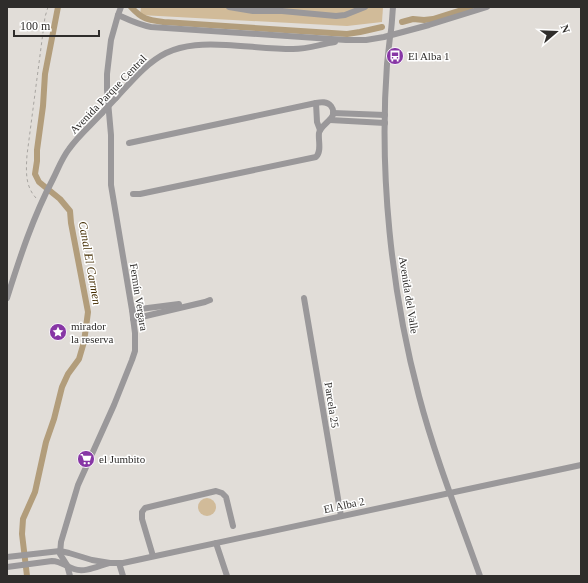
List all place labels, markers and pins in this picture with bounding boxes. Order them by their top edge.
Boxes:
bus stop icon: El Alba 1 [385,46,405,66]
place label: El Alba 1 [408,50,450,62]
place label: mirador la reserva [71,320,114,345]
place icon: mirador la reserva [48,322,68,342]
supermarket icon: el Jumbito [76,449,96,469]
place label: el Jumbito [99,453,146,465]

